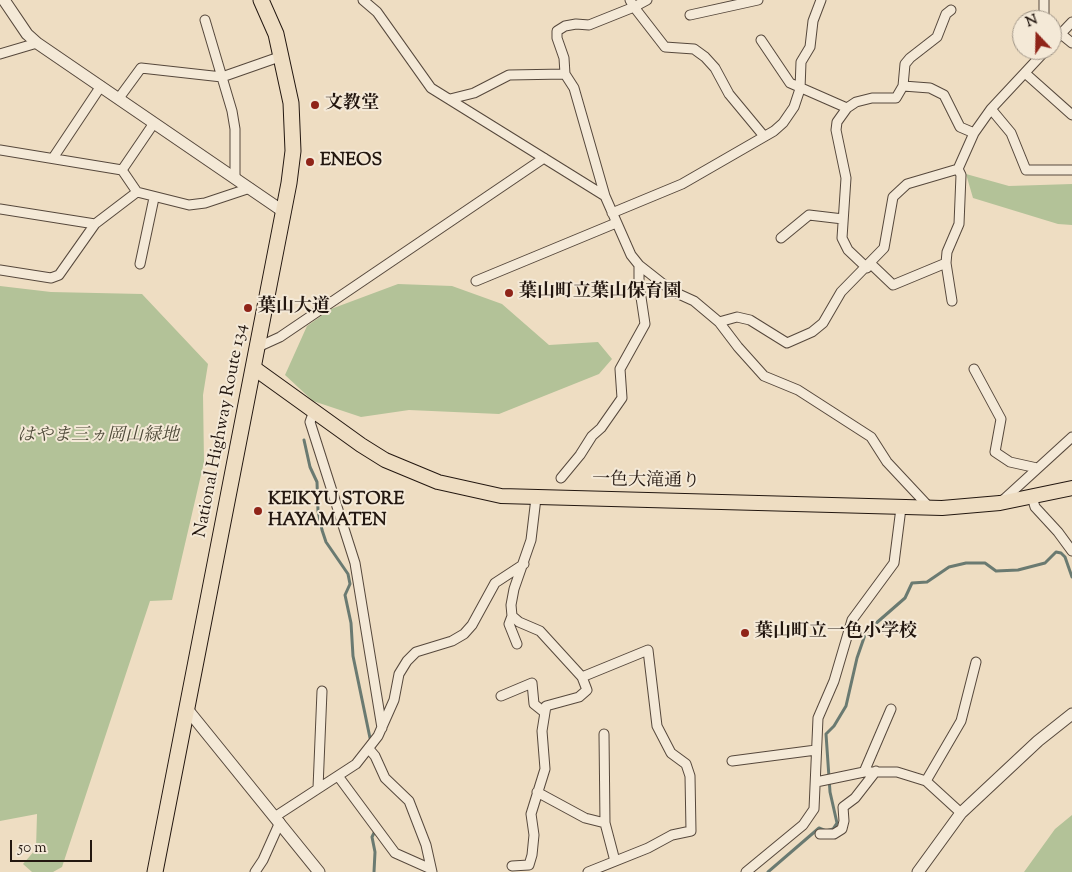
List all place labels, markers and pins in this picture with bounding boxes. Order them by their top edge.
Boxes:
place label: 文教堂 [325,94,379,116]
marker: 文教堂 [309,99,321,111]
place label: ENEOS [320,151,382,173]
marker: ENEOS [304,156,316,168]
place label: 葉山町立葉山保育園 [519,282,681,304]
marker: 葉山町立葉山保育園 [503,287,515,299]
place label: 葉山大道 [258,297,330,319]
marker: 葉山大道 [242,302,254,314]
place label: KEIKYU STORE HAYAMATEN [268,490,404,532]
marker: KEIKYU STORE HAYAMATEN [252,505,264,517]
place label: 葉山町立一色小学校 [755,622,917,644]
marker: 葉山町立一色小学校 [739,627,751,639]

